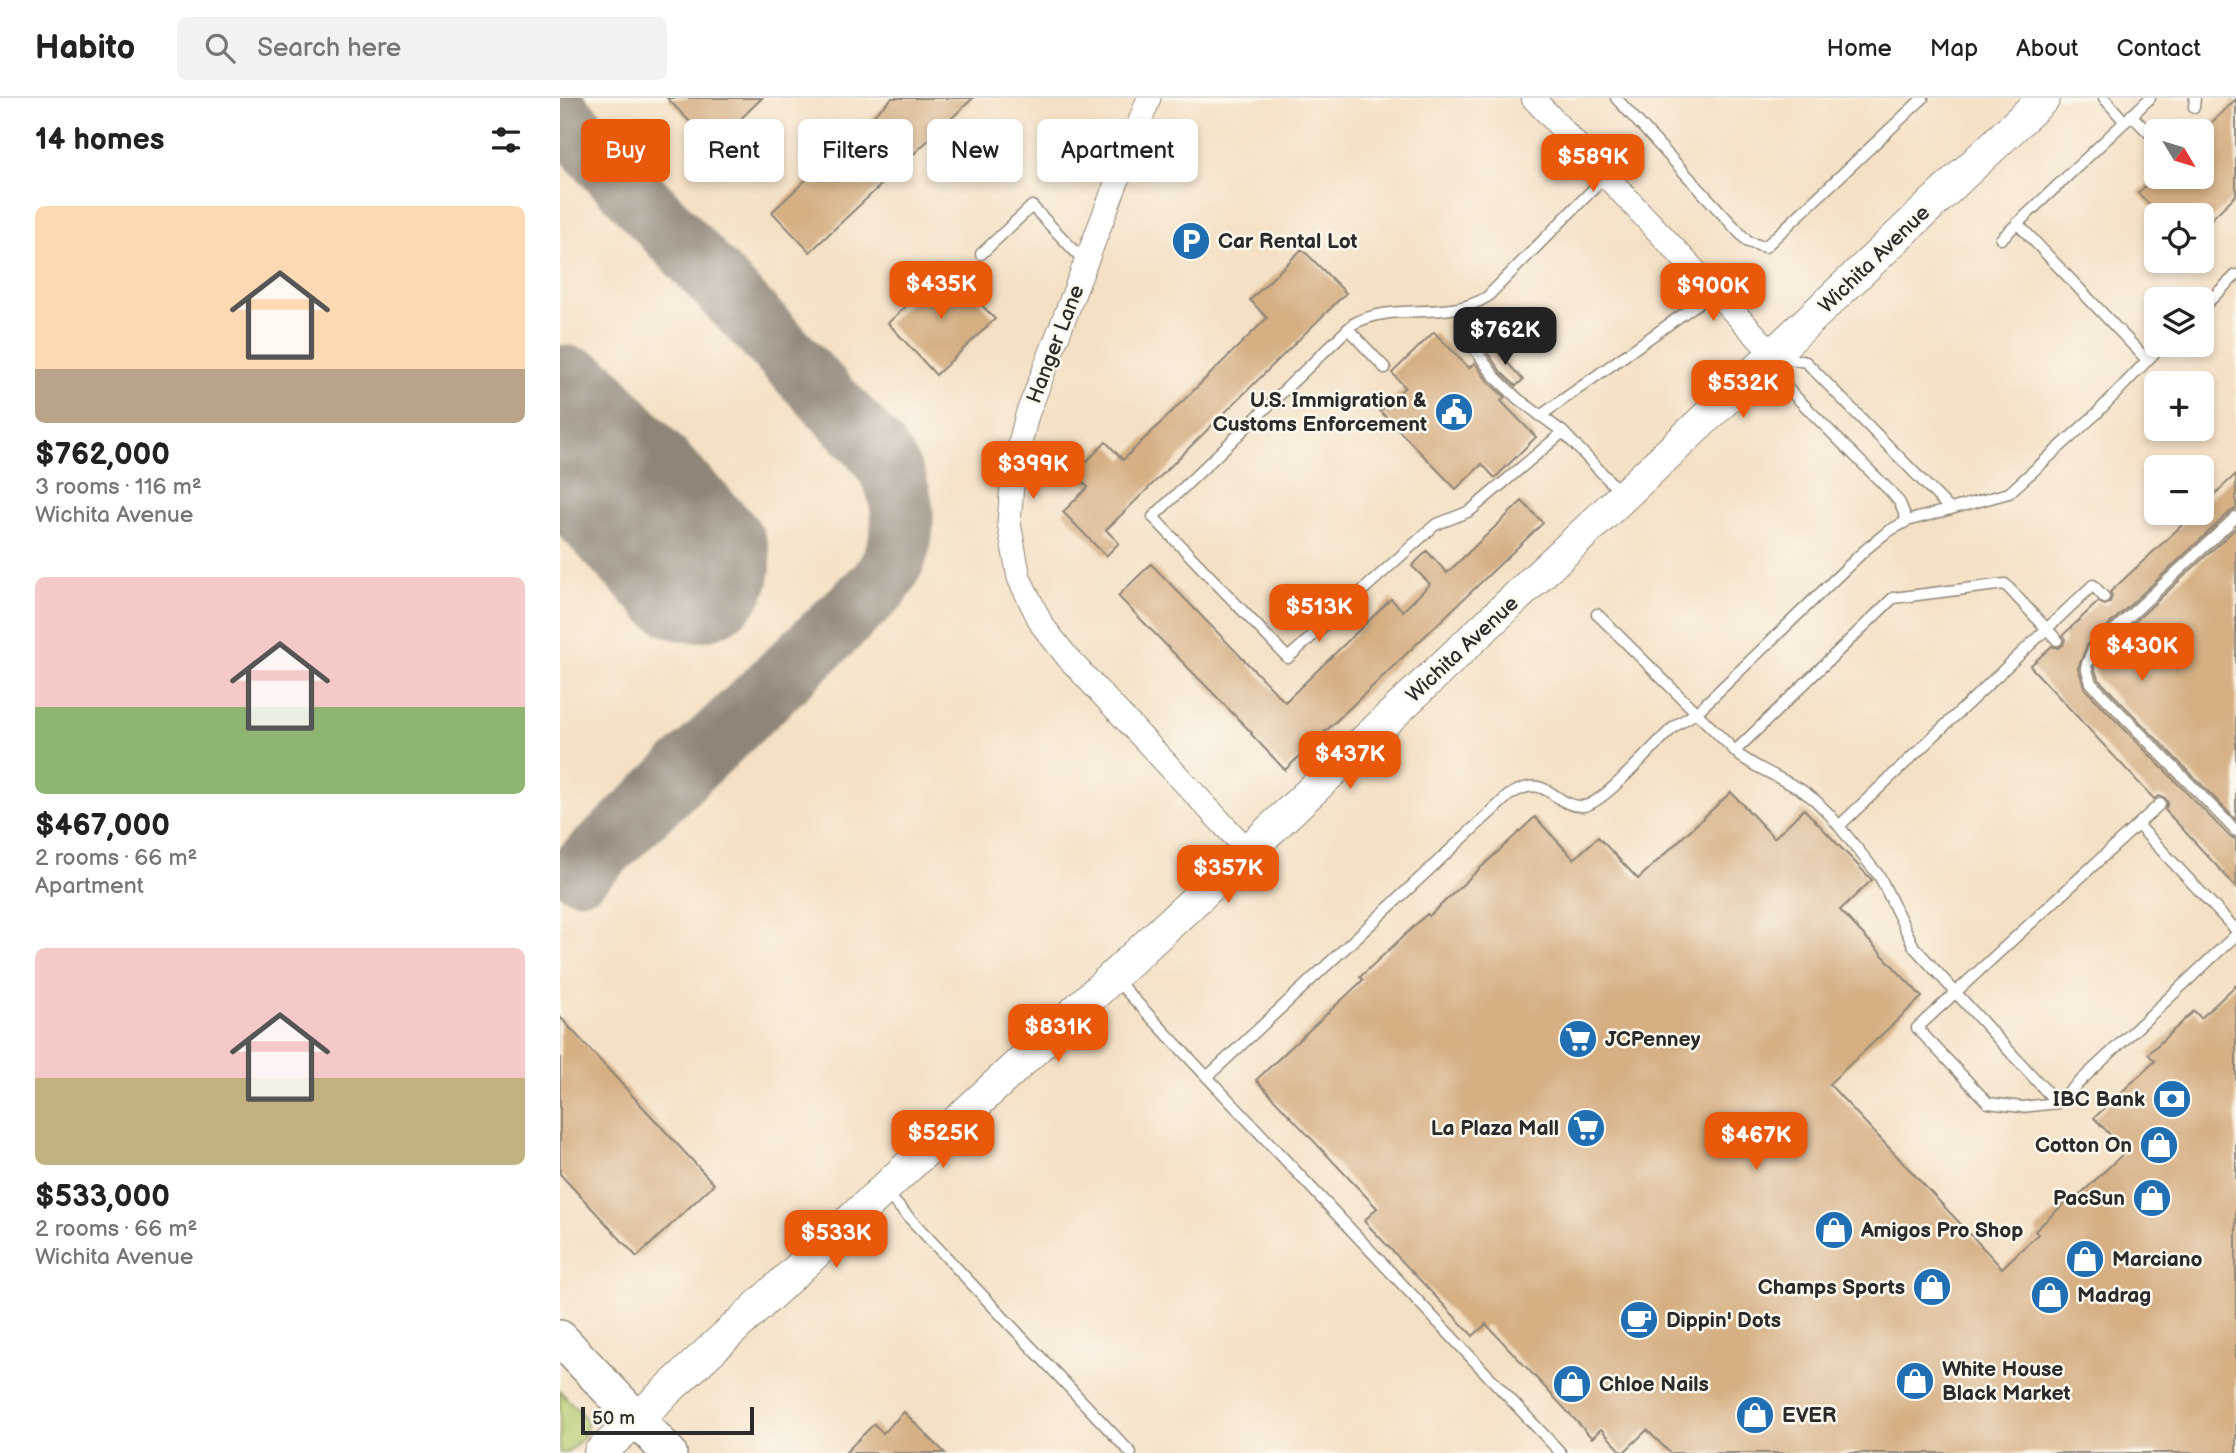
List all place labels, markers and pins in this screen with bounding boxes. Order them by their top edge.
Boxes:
pin: $589K [1544,134,1642,194]
parking icon: Car Rental Lot [1170,220,1212,262]
place label: Car Rental Lot [1218,229,1358,254]
pin: $435K [892,262,990,321]
pin: $900K [1664,264,1762,323]
pin: $762K [1456,308,1554,367]
pin: $532K [1694,360,1792,420]
place label: U.S. Immigration & Customs Enforcement [1213,388,1427,437]
public building icon: U.S. Immigration & Customs Enforcement [1433,391,1475,433]
pin: $399K [984,442,1082,501]
pin: $513K [1270,584,1368,644]
pin: $430K [2093,624,2191,683]
pin: $437K [1301,732,1399,791]
pin: $357K [1179,846,1277,905]
pin: $831K [1009,1004,1107,1064]
supermarket icon: JCPenney [1557,1018,1599,1060]
place label: JCPenney [1605,1027,1701,1052]
bank icon: IBC Bank [2151,1078,2193,1120]
place label: IBC Bank [2053,1087,2145,1112]
supermarket icon: La Plaza Mall [1565,1107,1607,1149]
pin: $525K [894,1110,992,1170]
pin: $467K [1707,1112,1805,1172]
place label: La Plaza Mall [1431,1116,1559,1141]
shop icon: Cotton On [2138,1124,2180,1166]
place label: Cotton On [2035,1133,2132,1158]
shop icon: PacSun [2131,1177,2173,1219]
place label: PacSun [2053,1186,2125,1211]
shop icon: Amigos Pro Shop [1813,1209,1855,1251]
pin: $533K [787,1210,885,1270]
place label: Amigos Pro Shop [1860,1218,2023,1243]
shop icon: Marciano [2064,1238,2106,1280]
place label: Marciano [2112,1247,2202,1272]
shop icon: Champs Sports [1911,1266,1953,1308]
shop icon: Madrag [2029,1274,2071,1316]
place label: Champs Sports [1758,1275,1905,1300]
place label: Madrag [2077,1283,2151,1308]
cafe icon: Dippin' Dots [1618,1299,1660,1341]
place label: Dippin' Dots [1666,1308,1781,1333]
place label: White House Black Market [1942,1357,2071,1406]
shop icon: White House Black Market [1894,1360,1936,1402]
shop icon: Chloe Nails [1551,1363,1593,1405]
place label: Chloe Nails [1599,1372,1709,1397]
shop icon: EVER [1734,1394,1776,1436]
place label: EVER [1782,1403,1836,1428]

